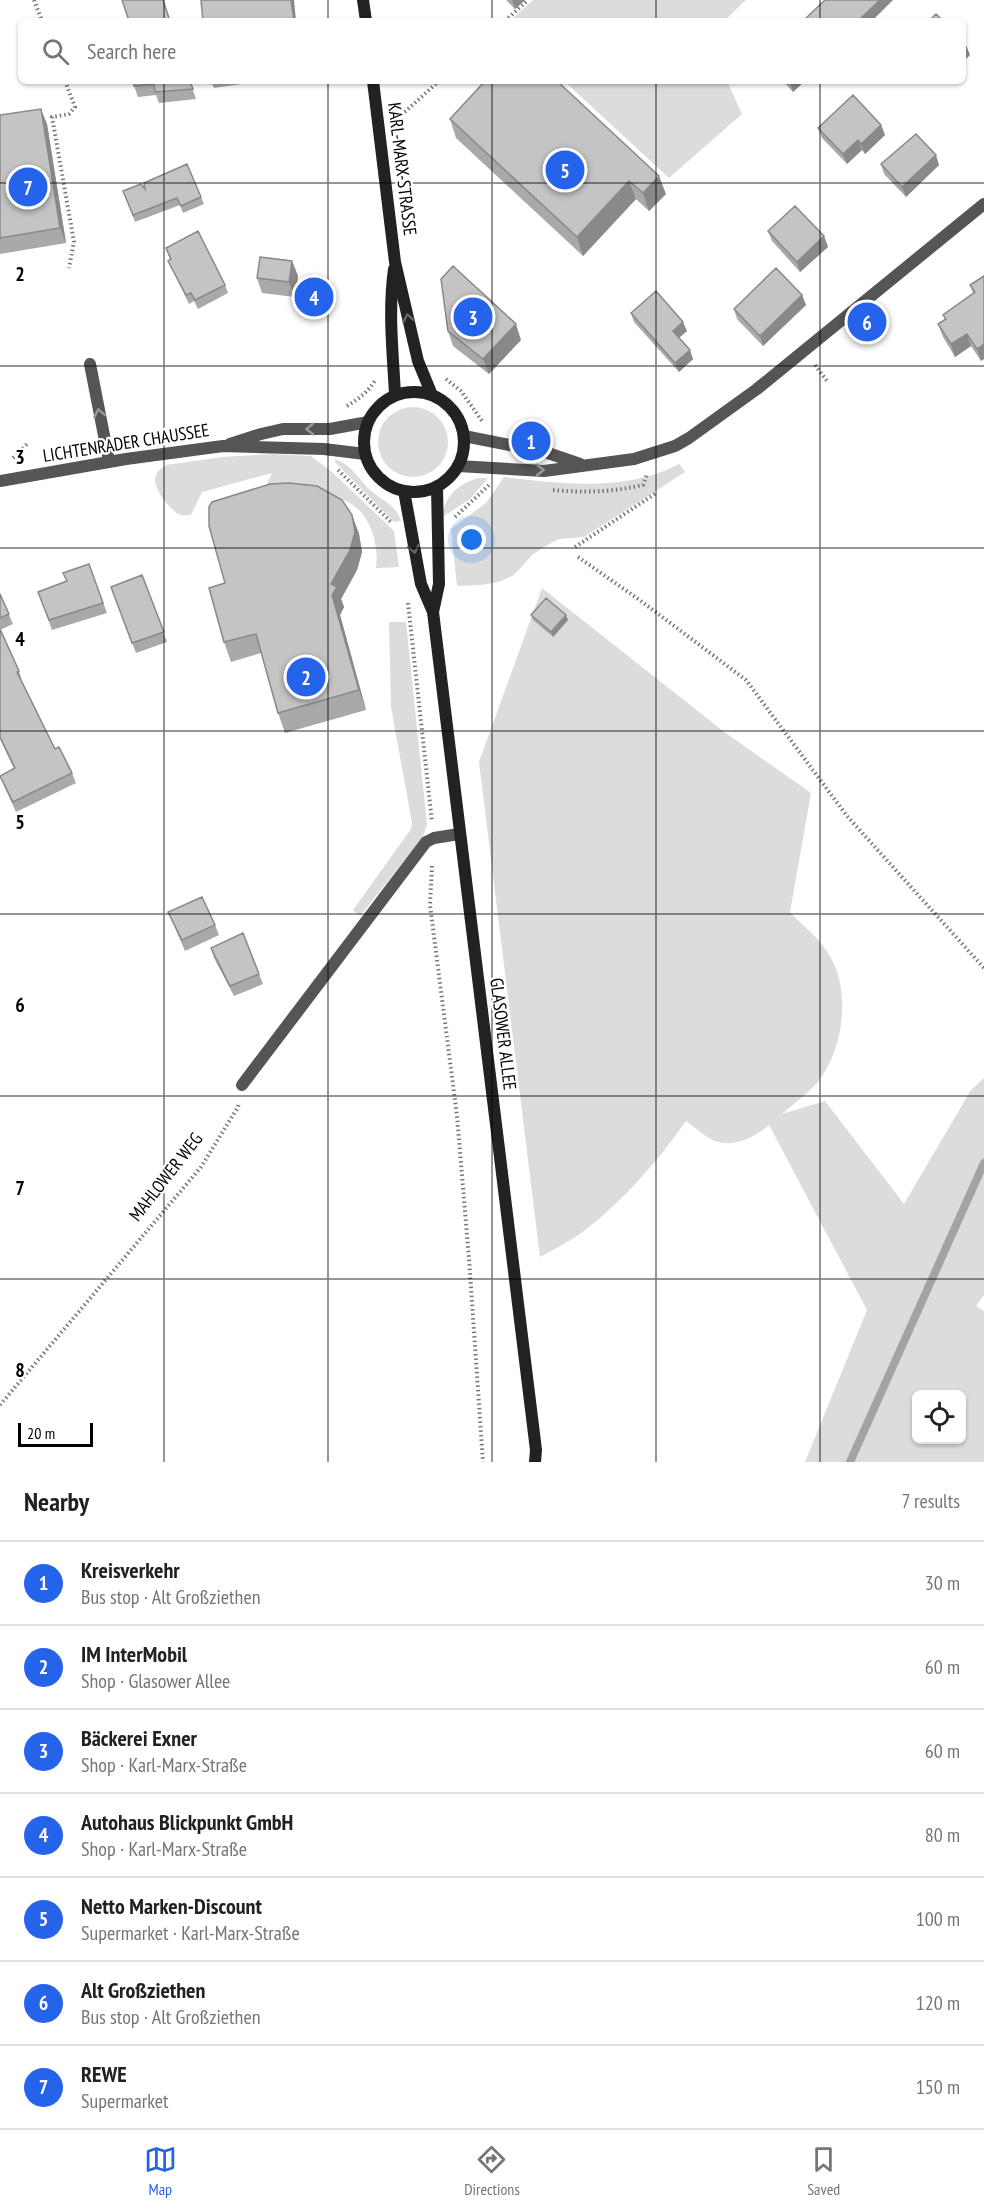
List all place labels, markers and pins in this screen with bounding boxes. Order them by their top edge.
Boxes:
pin: 5 [546,148,584,192]
pin: 7 [9,164,48,210]
pin: 4 [294,274,334,320]
pin: 3 [454,294,492,340]
pin: 6 [848,300,886,344]
pin: 1 [512,418,550,464]
pin: 2 [286,654,326,700]

